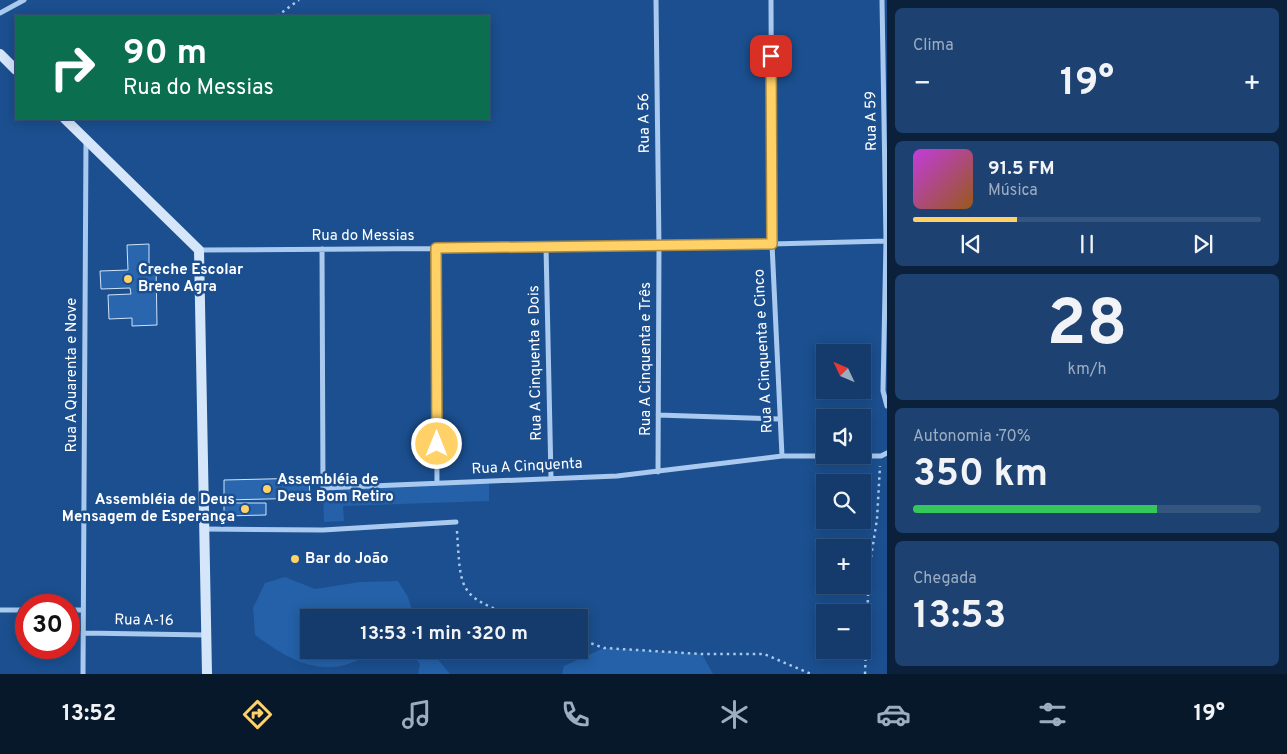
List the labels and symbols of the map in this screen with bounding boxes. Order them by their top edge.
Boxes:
pin [750,35,792,77]
street label: Rua A 59 [862,91,882,151]
street label: Rua A 56 [635,93,655,153]
street label: Rua do Messias [312,227,414,246]
place label: Creche Escolar Breno Agra [138,261,244,297]
street label: Rua A Cinquenta e Cinco [750,268,778,434]
marker: Creche Escolar Breno Agra [122,273,134,285]
street label: Rua A Cinquenta e Três [637,282,656,436]
street label: Rua A Cinquenta e Dois [525,285,547,441]
street label: Rua A Quarenta e Nove [63,298,82,452]
north arrow [816,344,871,399]
position arrow [410,417,462,469]
street label: Rua A Cinquenta [471,455,583,479]
place label: Assembléia de Deus Bom Retiro [277,471,394,507]
marker: Assembléia de Deus Bom Retiro [261,483,273,495]
place label: Assembléia de Deus Mensagem de Esperança [62,491,235,527]
marker: Assembléia de Deus Mensagem de Esperança [239,503,251,515]
place label: Bar do João [305,550,389,569]
marker: Bar do João [289,553,301,565]
speed limit sign: 30 [15,594,80,659]
street label: Rua A-16 [114,611,174,631]

